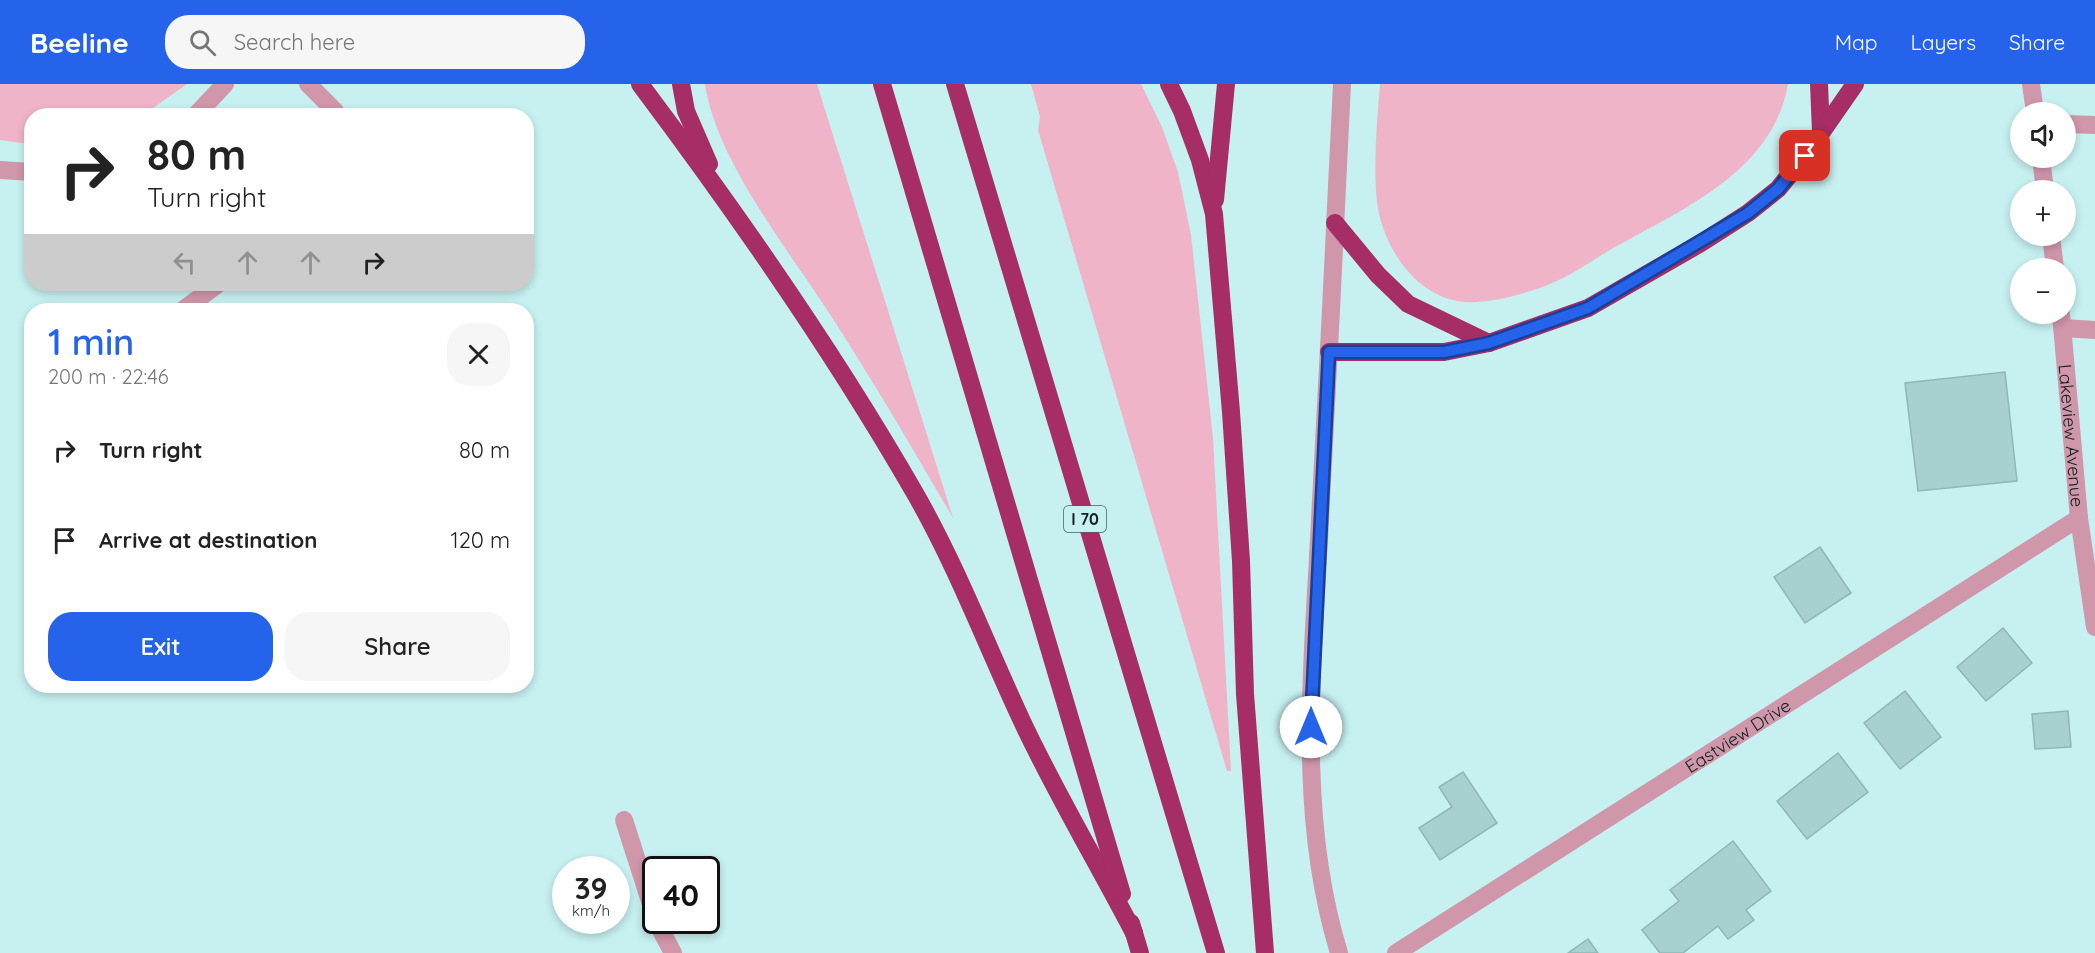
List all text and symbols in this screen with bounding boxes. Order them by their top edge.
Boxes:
search box [165,15,585,69]
text: Beeline [30,25,129,60]
icon: search [186,26,219,59]
text: Search here [234,28,355,56]
text: Map [1835,29,1878,55]
text: Layers [1911,29,1976,55]
text: Share [2009,29,2065,55]
map controls [2010,102,2076,324]
button: sound [2010,102,2076,168]
text: 80 m [147,128,246,181]
pin [1779,130,1830,181]
icon: right [48,132,126,210]
icon: arrive [1788,139,1821,172]
text: Turn right [147,180,266,214]
button: + [2010,180,2076,246]
icon: left [168,246,201,279]
icon: ahead [231,246,264,279]
icon: ahead [294,246,327,279]
icon: right [357,246,390,279]
button: − [2010,258,2076,324]
text: 1 min [48,319,134,364]
button: close [447,323,510,386]
street label: Lakeview Avenue [2054,363,2089,508]
text: 200 m · 22:46 [48,364,169,389]
icon: right [48,434,81,467]
text: Turn right [99,436,203,464]
text: 80 m [459,436,510,464]
road number: I 70 [1064,506,1106,532]
icon: arrive [48,524,81,557]
text: Arrive at destination [99,526,317,554]
text: 120 m [451,526,510,554]
button: Exit [48,612,273,681]
button: Share [285,612,510,681]
street label: Eastview Drive [1680,693,1795,778]
position arrow [1279,695,1343,759]
speed limit sign: 40 [642,856,720,934]
text: 39 [574,869,608,907]
text: km/h [572,901,610,920]

